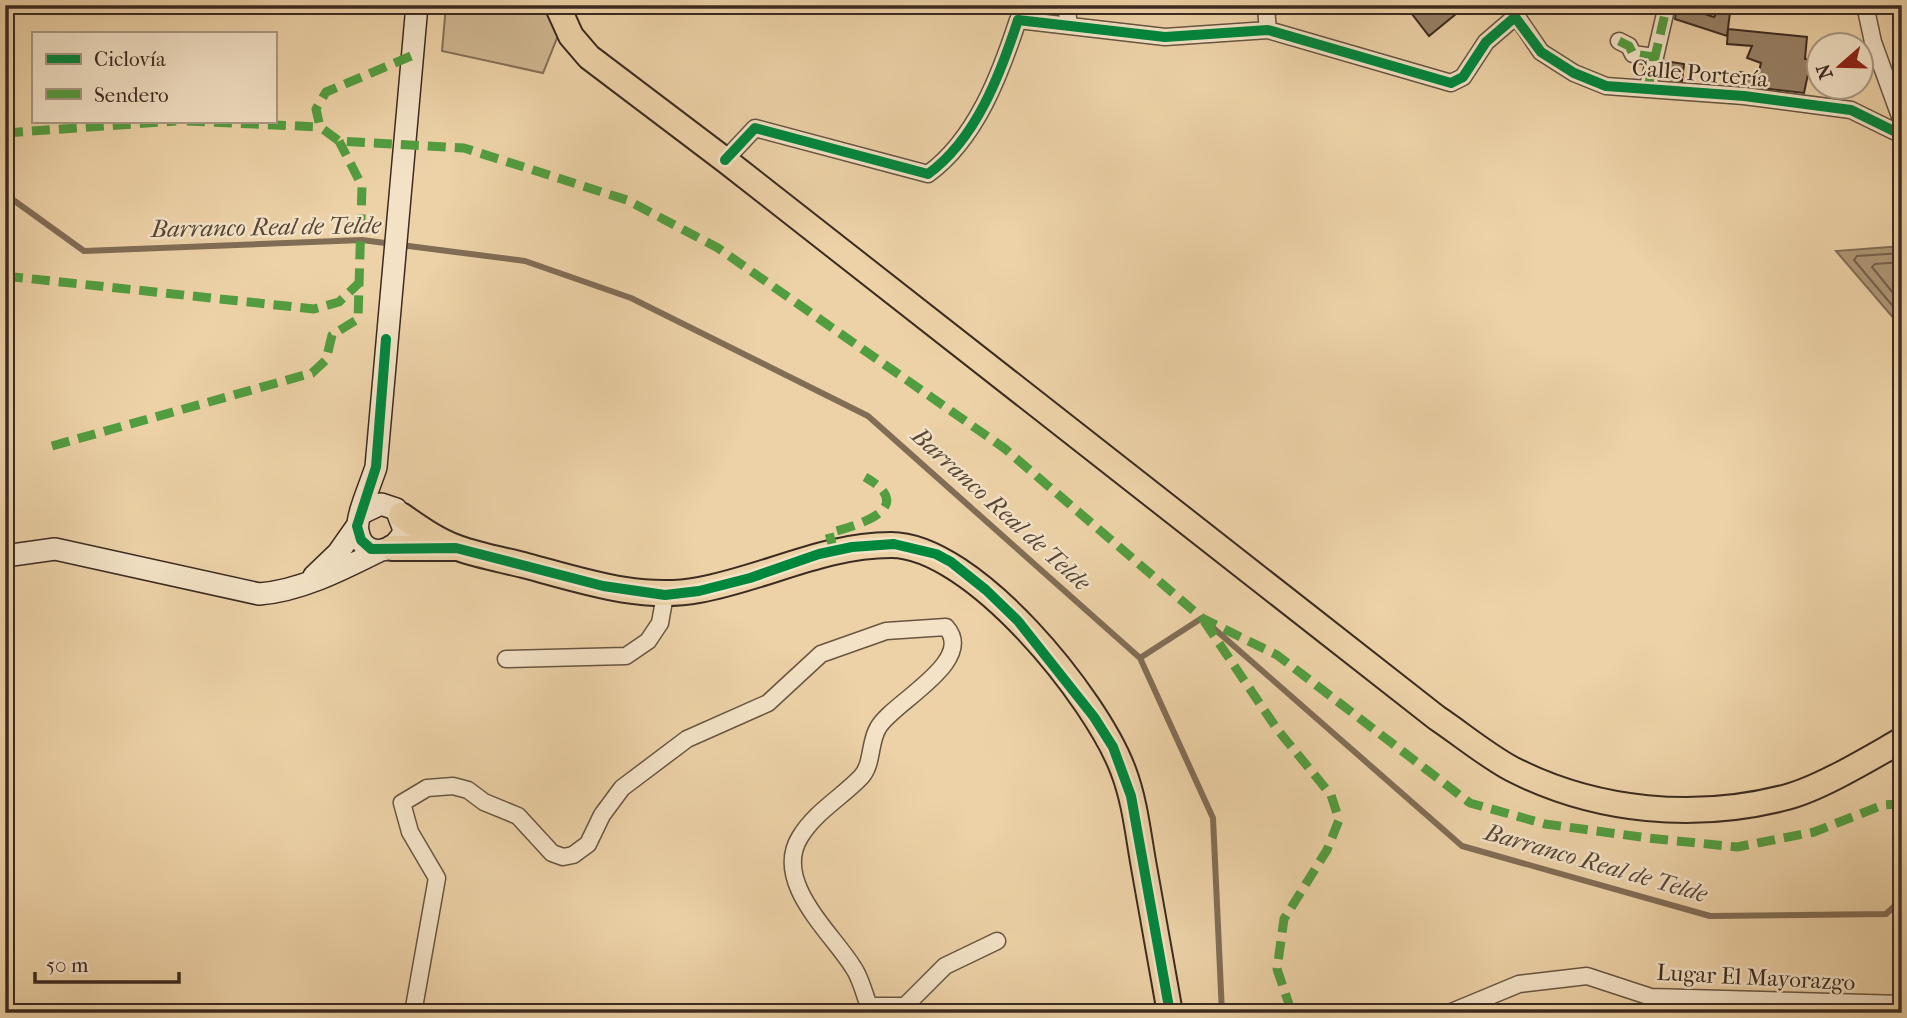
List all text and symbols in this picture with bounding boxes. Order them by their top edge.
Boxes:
legend [32,32,276,122]
north arrow [1806,32,1876,102]
text: Ciclovía [94,47,166,71]
street label: Calle Portería [1631,54,1770,93]
text: N [1812,60,1838,82]
text: Sendero [94,83,169,107]
water label: Barranco Real de Telde [149,211,383,243]
water label: Barranco Real de Telde [905,420,1097,597]
water label: Barranco Real de Telde [1480,817,1712,909]
scale bar [35,941,178,985]
text: 50 m [46,953,89,977]
street label: Lugar El Mayorazgo [1656,959,1856,996]

